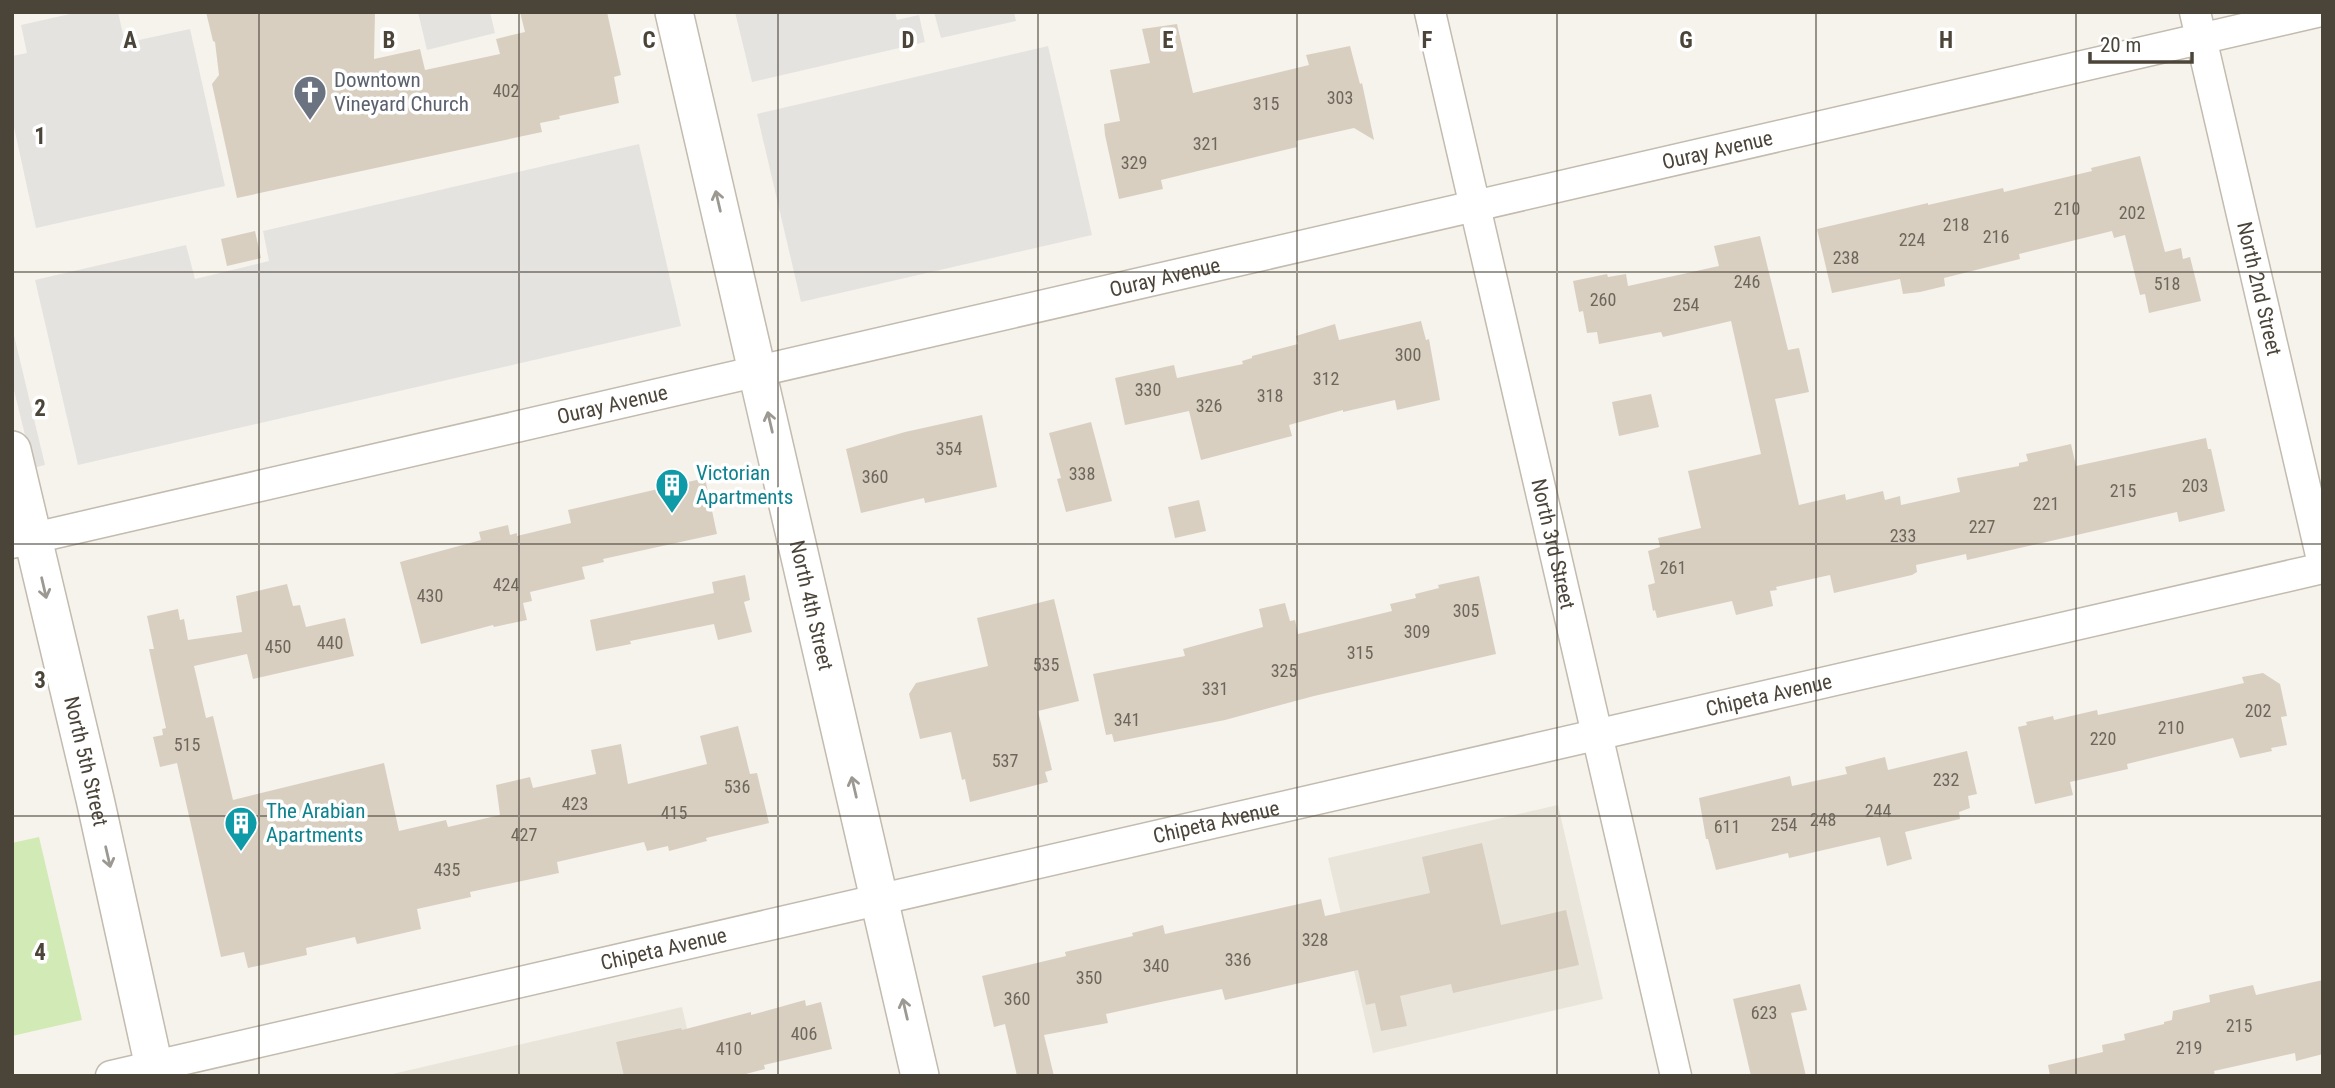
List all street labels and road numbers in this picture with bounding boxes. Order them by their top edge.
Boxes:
street label: Ouray Avenue [1660,126,1775,174]
street label: North 2nd Street [2232,219,2286,358]
street label: Ouray Avenue [1107,253,1223,302]
street label: Ouray Avenue [555,380,670,429]
street label: North 3rd Street [1526,477,1580,611]
street label: North 4th Street [785,538,838,673]
street label: Chipeta Avenue [1703,669,1834,721]
street label: North 5th Street [59,694,113,828]
street label: Chipeta Avenue [1151,796,1282,848]
street label: Chipeta Avenue [598,923,729,975]

